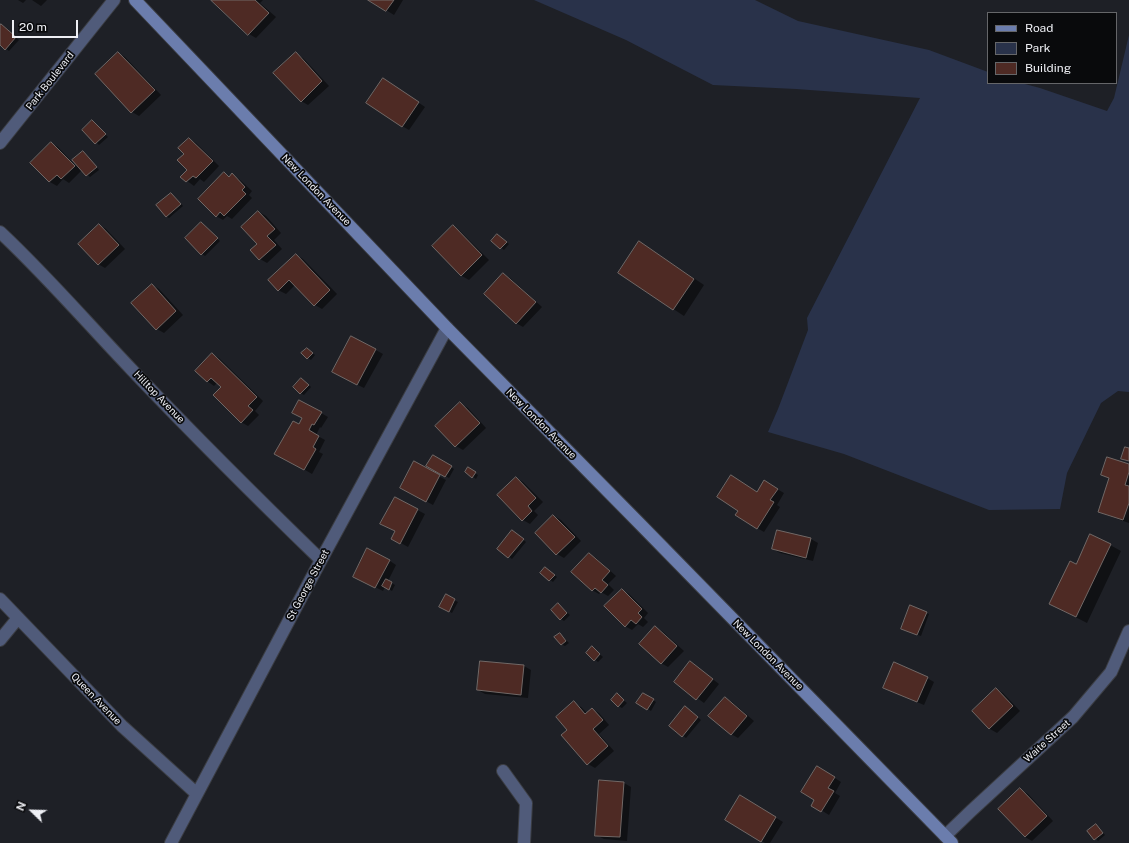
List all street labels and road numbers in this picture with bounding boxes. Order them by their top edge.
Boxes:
street label: Park Boulevard [24,49,76,113]
street label: New London Avenue [279,152,353,228]
street label: Hilltop Avenue [131,368,187,426]
street label: New London Avenue [503,386,579,462]
street label: St George Street [284,547,332,623]
street label: New London Avenue [730,617,806,693]
street label: Queen Avenue [68,671,124,727]
street label: Waite Street [1021,717,1073,765]

